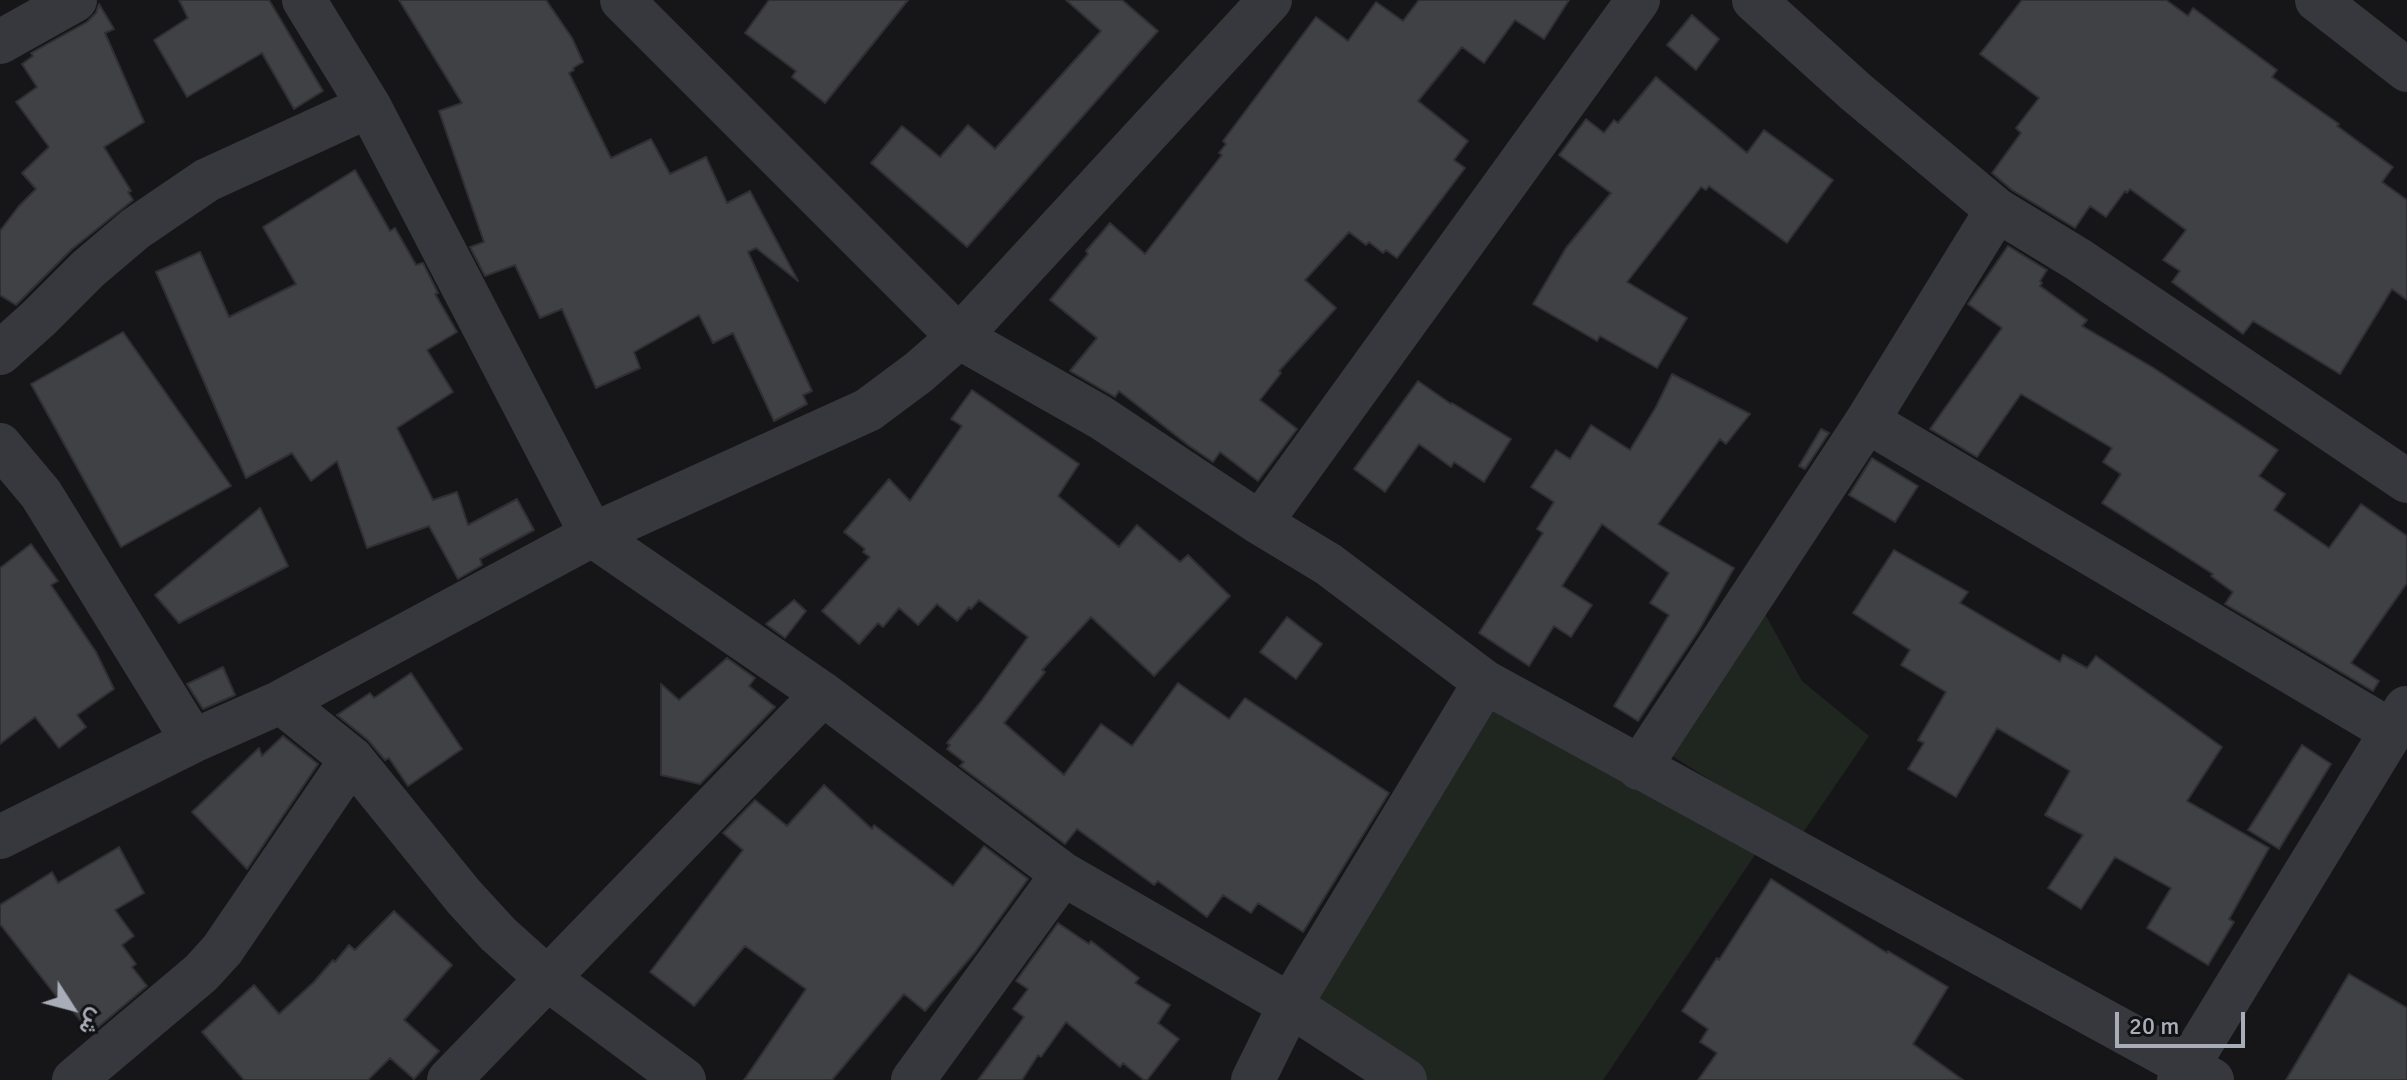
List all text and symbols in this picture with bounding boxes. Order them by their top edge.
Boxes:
north arrow [32,968,112,1048]
scale bar [2119,996,2249,1046]
text: ش [73,1004,111,1041]
text: 20 m [2129,1011,2179,1041]

